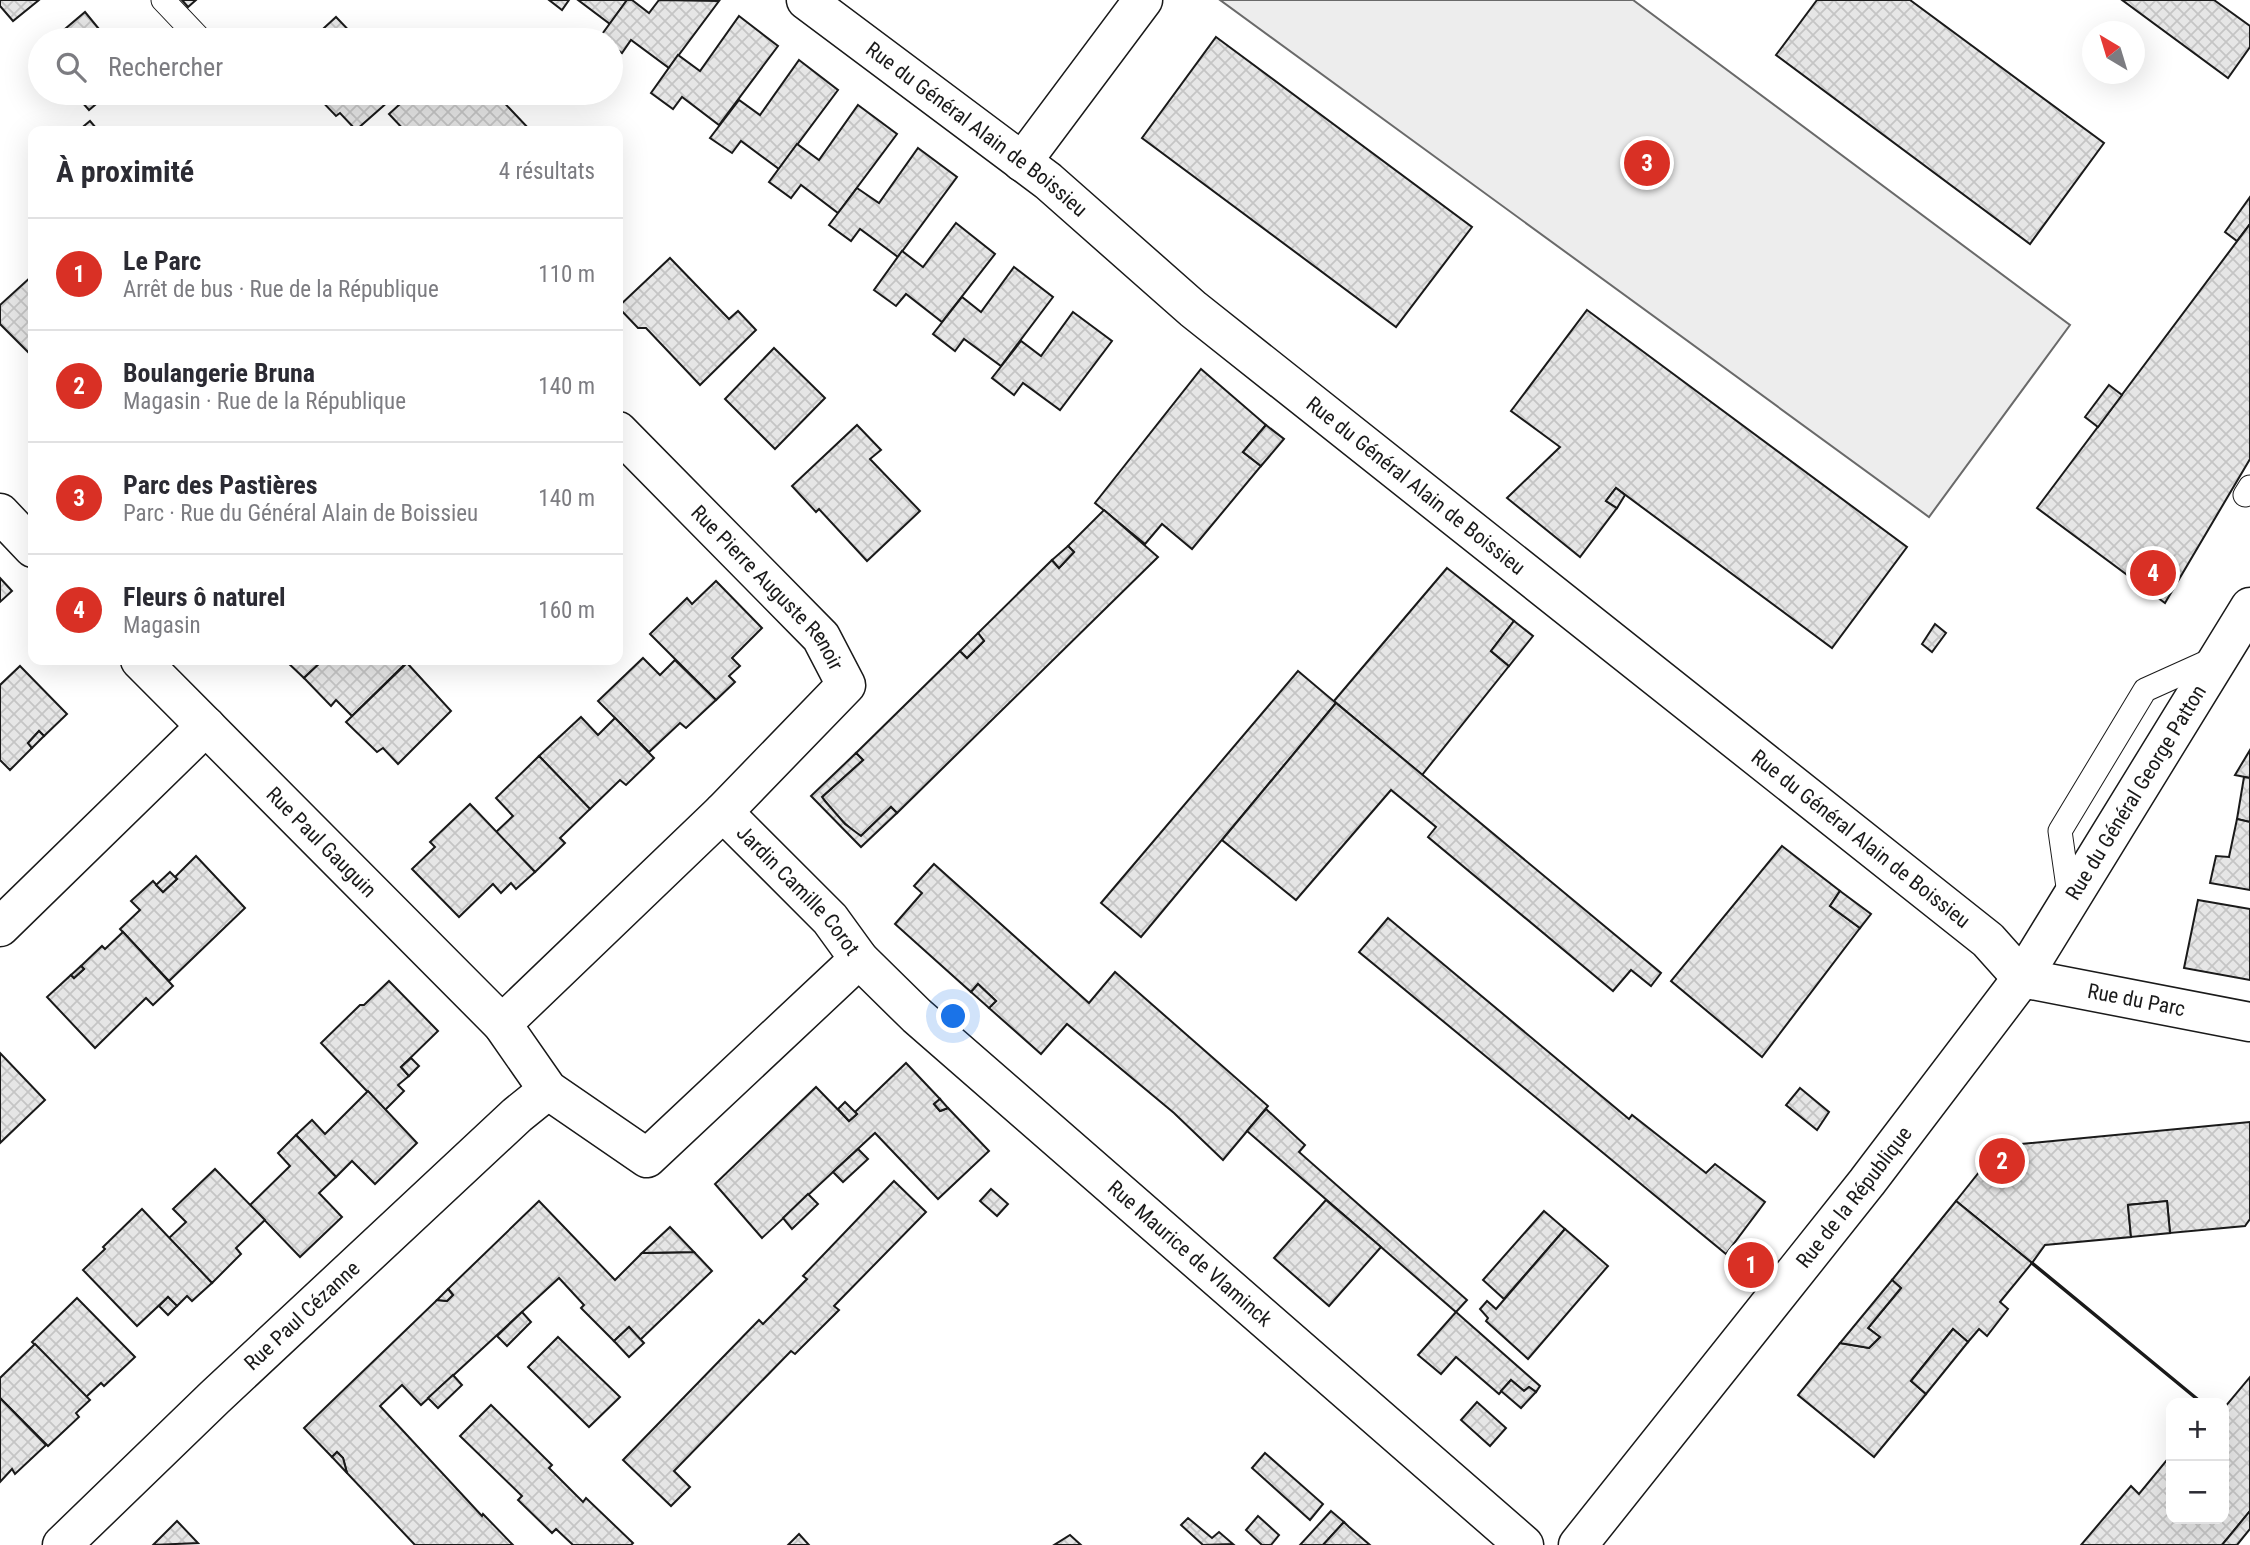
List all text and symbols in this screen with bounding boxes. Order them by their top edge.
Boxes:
north arrow [2082,21,2145,84]
search box [28,28,623,105]
street label: Rue du Général Alain de Boissieu [861,37,1092,222]
icon: search [52,48,90,86]
text: Rechercher [108,52,223,82]
pin: 3 [1624,137,1670,189]
text: À proximité [56,154,194,189]
text: 4 résultats [499,158,595,185]
text: Le Parc [123,246,201,276]
text: 1 [73,261,85,288]
text: 110 m [538,261,595,288]
text: Arrêt de bus · Rue de la République [123,276,439,303]
text: Boulangerie Bruna [123,358,315,388]
text: 2 [73,373,85,400]
text: 140 m [538,373,595,400]
text: Magasin · Rue de la République [123,388,406,415]
street label: Rue du Général Alain de Boissieu [1302,392,1530,580]
text: Parc des Pastières [123,470,318,500]
text: 3 [73,485,85,512]
text: 140 m [538,485,595,512]
text: Parc · Rue du Général Alain de Boissieu [123,500,478,527]
street label: Rue Pierre Auguste Renoir [686,500,848,674]
pin: 4 [2130,547,2176,599]
text: Fleurs ô naturel [123,582,286,612]
text: 4 [73,597,85,624]
text: 160 m [538,597,595,624]
text: Magasin [123,612,201,639]
street label: Rue du Général George Patton [2061,681,2211,904]
street label: Rue du Général Alain de Boissieu [1747,745,1975,933]
street label: Rue Paul Gauguin [261,782,381,902]
street label: Jardin Camille Corot [732,821,864,960]
street label: Rue du Parc [2085,979,2187,1021]
your location [936,999,970,1033]
street label: Rue de la République [1791,1122,1917,1273]
pin: 2 [1979,1135,2025,1187]
street label: Rue Maurice de Vlaminck [1103,1176,1277,1332]
pin: 1 [1728,1239,1774,1291]
street label: Rue Paul Cézanne [240,1256,365,1375]
map controls [2166,1398,2229,1524]
button: + [2166,1398,2229,1461]
button: − [2166,1461,2229,1524]

